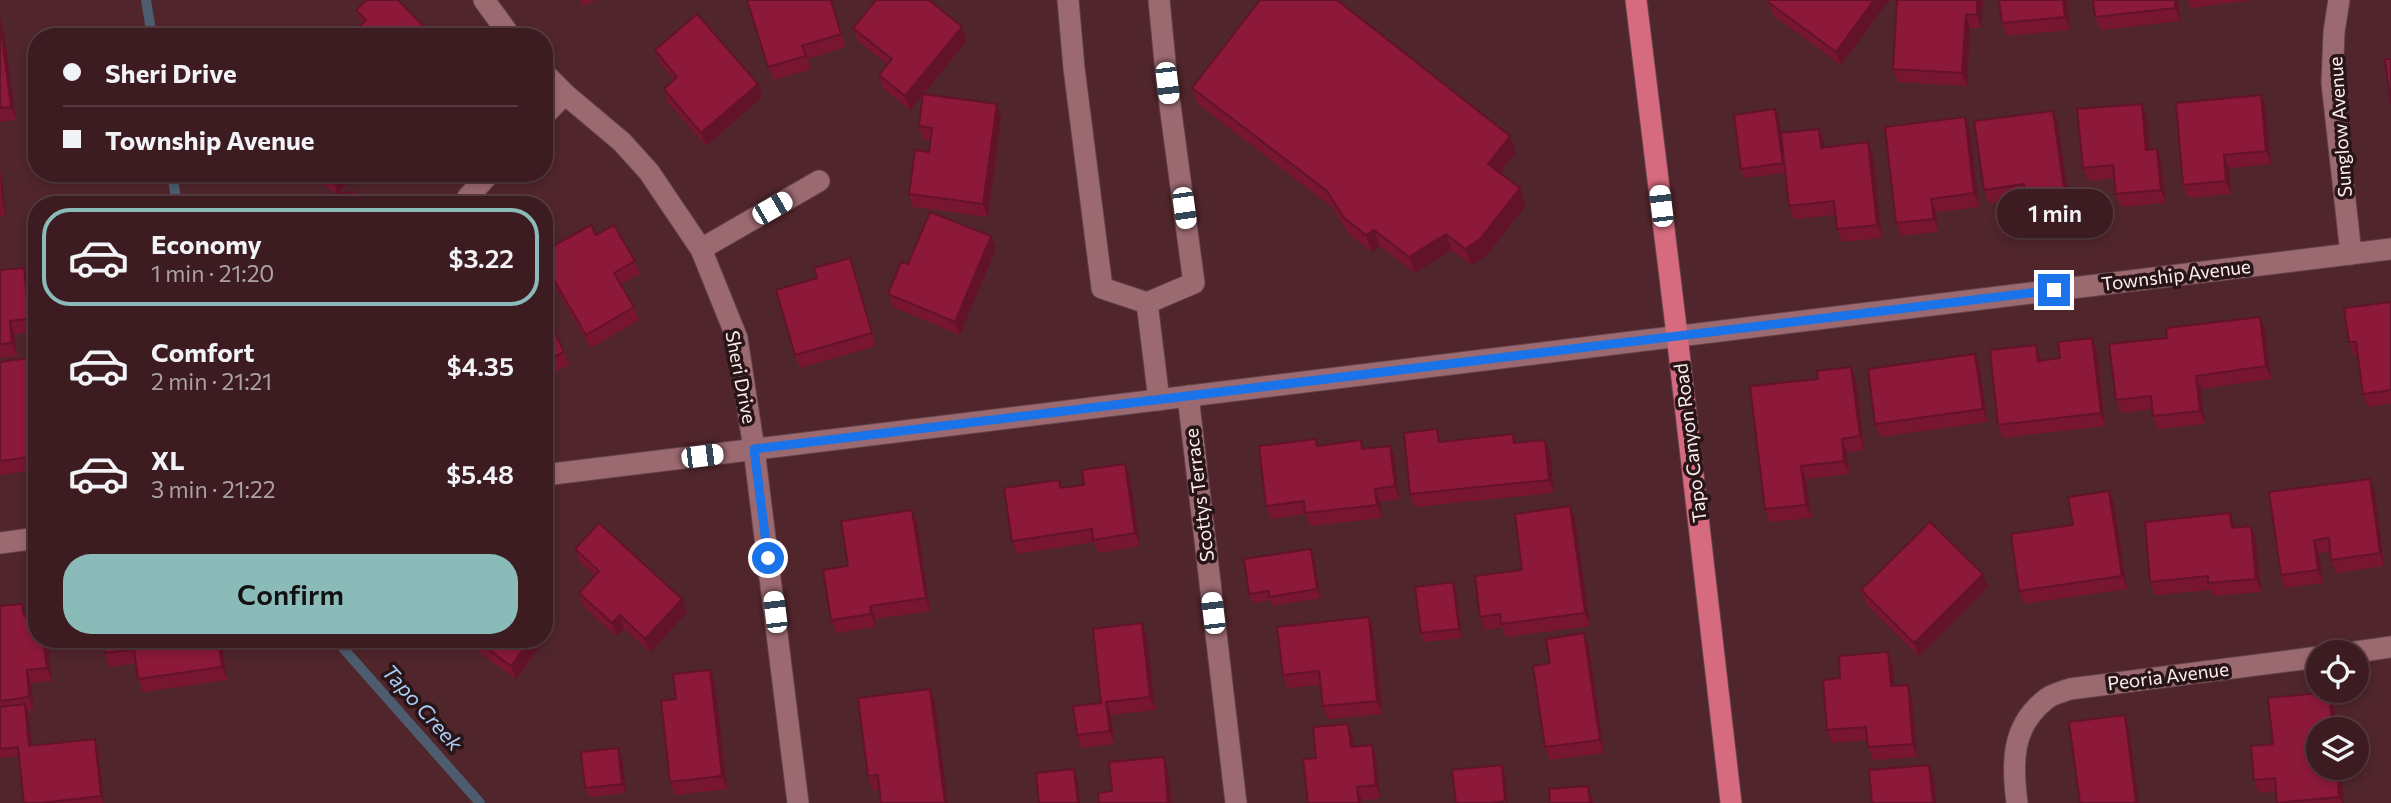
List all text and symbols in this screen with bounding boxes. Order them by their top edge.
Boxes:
street label: Sunglow Avenue [2323,56,2356,198]
text: Sheri Drive [105,57,237,88]
car [1155,61,1180,105]
text: Township Avenue [105,124,314,155]
car [1649,184,1674,228]
car [1171,186,1198,230]
car [749,188,796,228]
callout: 1 min [1996,188,2112,238]
text: 1 min [2028,199,2082,227]
icon: car [67,226,130,289]
text: Economy [151,228,262,259]
text: $3.22 [449,242,514,273]
street label: Township Avenue [2100,254,2252,295]
text: 1 min · 21:20 [151,259,274,287]
route end [2038,274,2070,306]
street label: Sheri Drive [721,329,762,425]
icon: car [67,334,130,397]
text: Comfort [151,336,254,367]
text: $4.35 [447,350,514,381]
street label: Tapo Canyon Road [1668,362,1711,524]
text: 2 min · 21:21 [151,367,272,395]
street label: Scottys Terrace [1179,427,1218,563]
icon: car [67,442,130,505]
car [680,443,725,469]
text: XL [151,444,185,475]
text: $5.48 [446,458,514,489]
text: 3 min · 21:22 [151,475,275,503]
route start [752,542,784,574]
button: Confirm [63,554,518,634]
car [763,590,788,634]
car [1201,591,1226,635]
map controls [2306,640,2369,780]
button: locate [2306,640,2369,703]
street label: Peoria Avenue [2106,657,2230,694]
water label: Tapo Creek [378,659,469,756]
button: layers [2306,717,2369,780]

